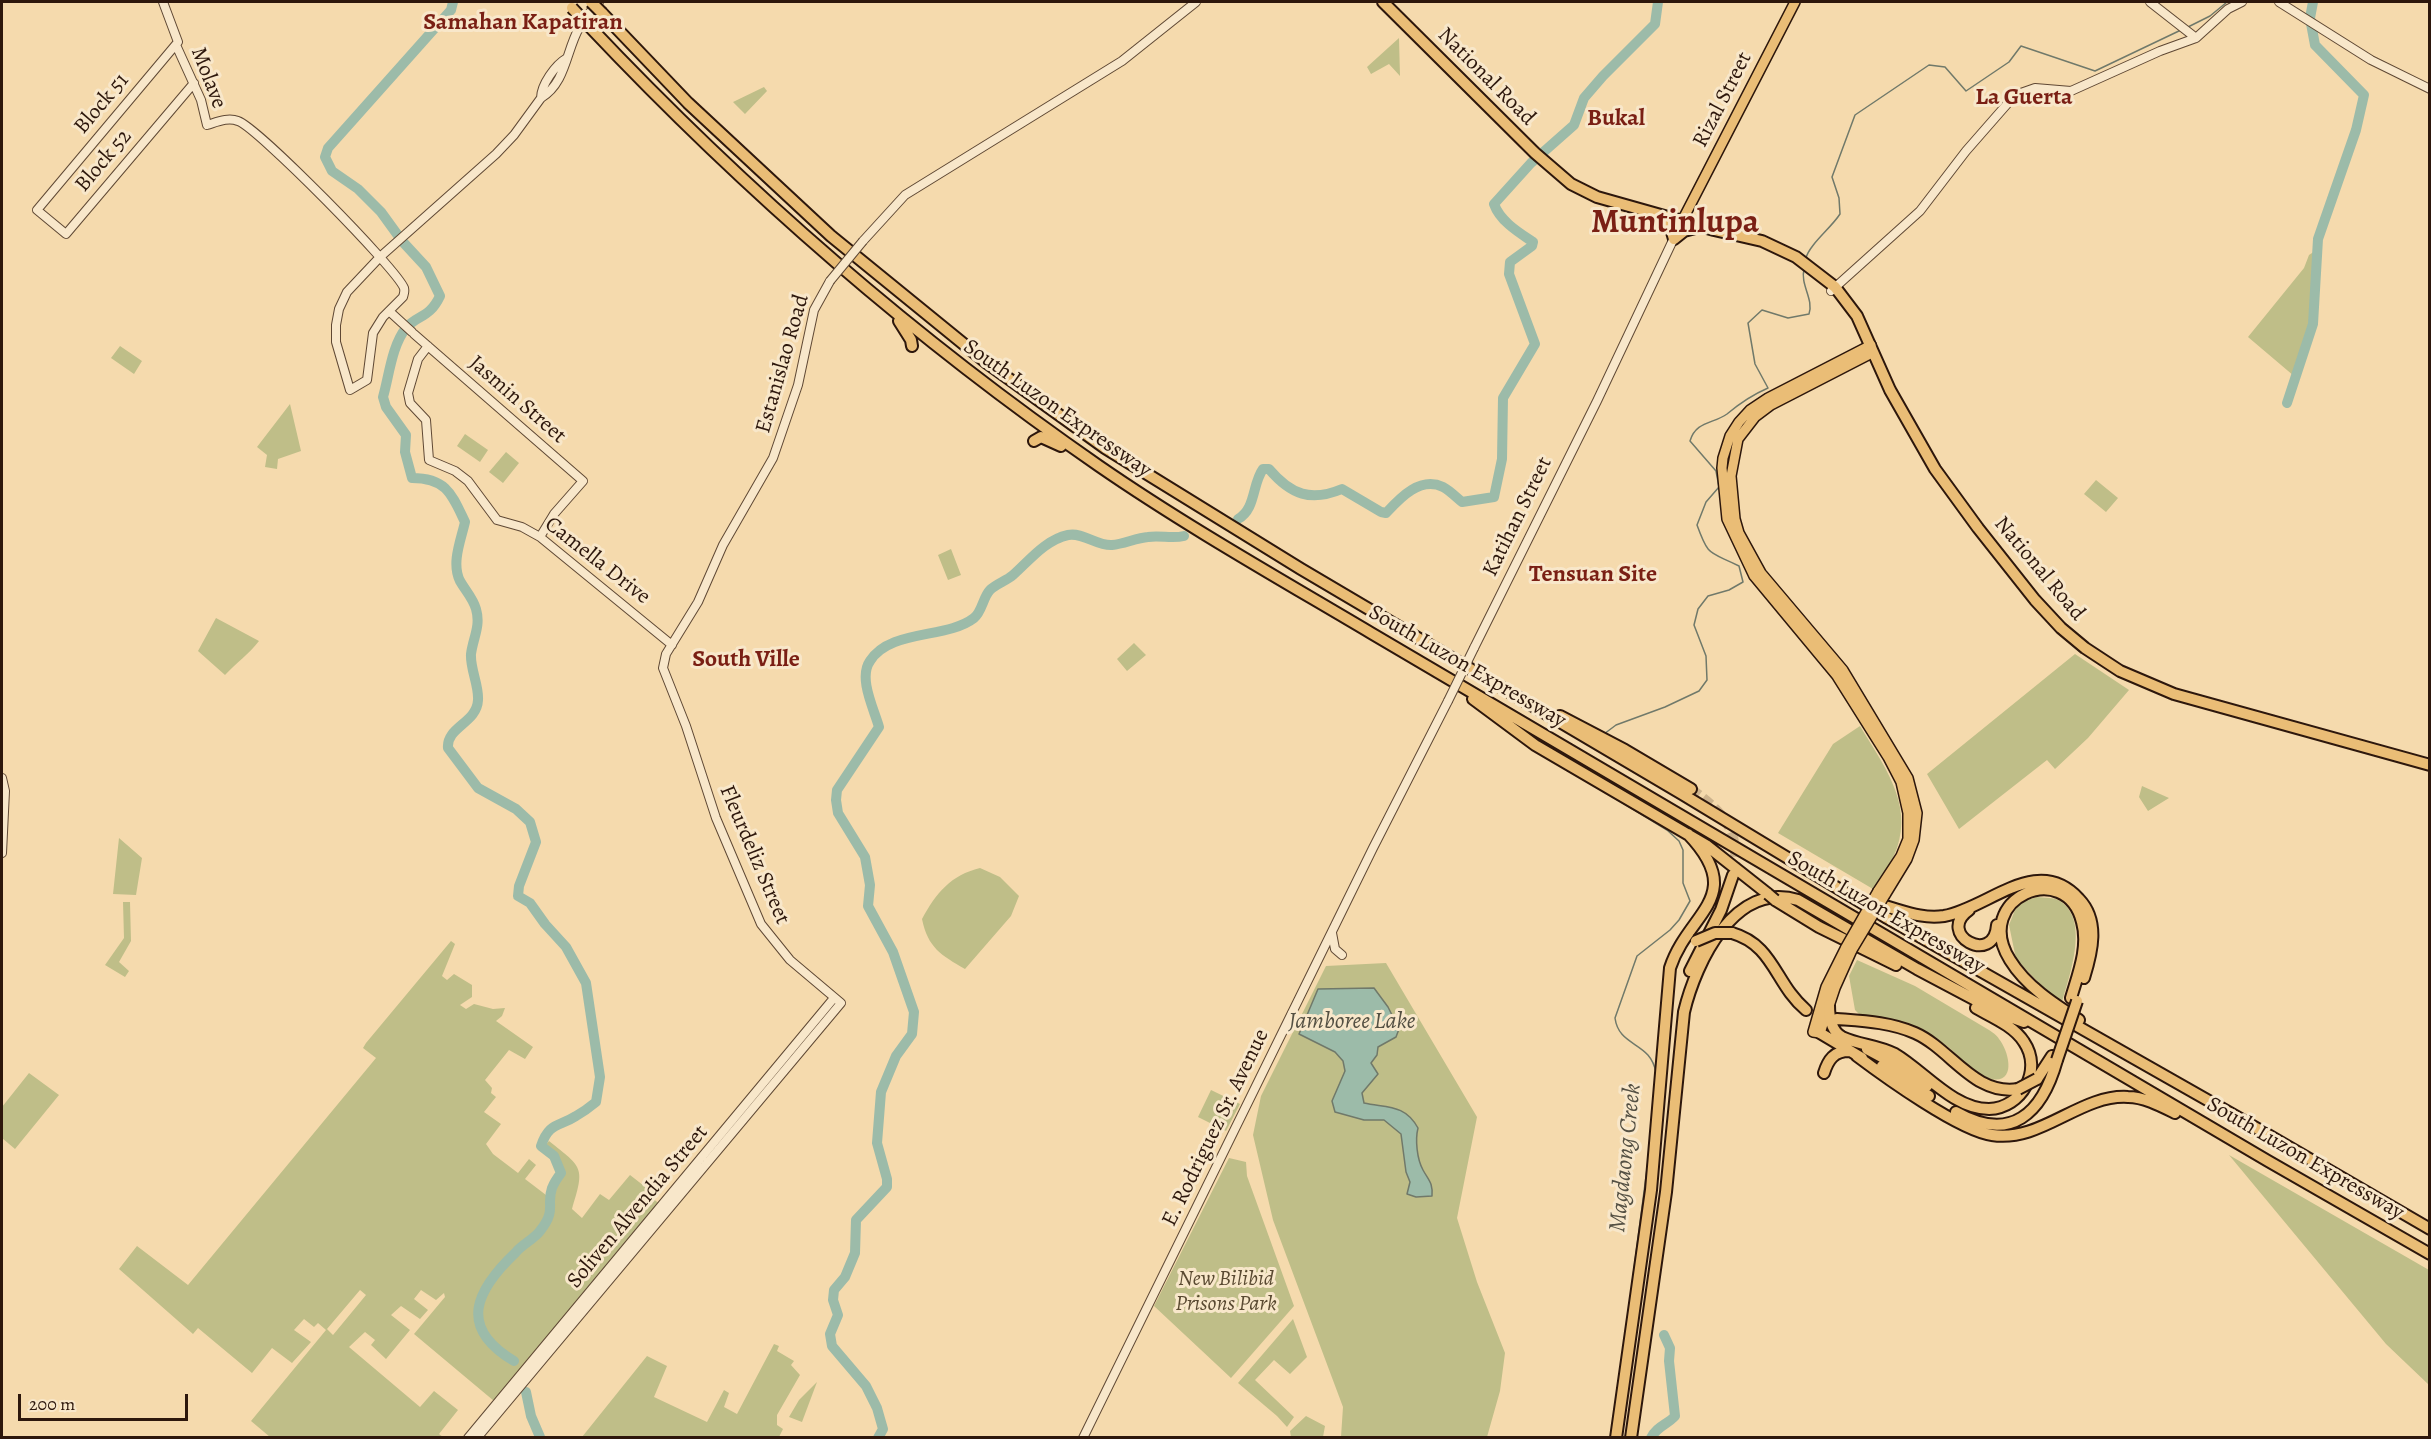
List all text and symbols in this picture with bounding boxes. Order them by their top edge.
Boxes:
district label: Samahan Kapatiran [423,9,623,37]
street label: National Road [1431,22,1541,132]
street label: Molave [184,44,232,112]
street label: Rizal Street [1688,48,1758,152]
street label: Block 51 [69,68,135,140]
district label: La Guerta [1975,84,2073,112]
district label: Bukal [1587,105,1645,133]
street label: Block 52 [70,124,138,198]
district label: Muntinlupa [1591,204,1759,244]
street label: Estanislao Road [751,292,815,436]
street label: South Luzon Expressway [958,334,1156,484]
street label: Jasmin Street [463,350,571,450]
street label: Katihan Street [1478,453,1558,581]
street label: Camella Drive [539,512,655,610]
street label: National Road [1988,512,2090,626]
district label: Tensuan Site [1529,561,1657,589]
street label: South Luzon Expressway [1364,600,1570,734]
district label: South Ville [692,646,800,674]
street label: Fleurdeliz Street [713,782,795,928]
street label: South Luzon Expressway [1783,846,1989,980]
water label: Jamboree Lake [1289,1008,1415,1036]
street label: E. Rodriguez Sr. Avenue [1157,1025,1275,1231]
water label: Magdaong Creek [1604,1082,1648,1234]
street label: South Luzon Expressway [2202,1092,2408,1226]
street label: Soliven Alvendia Street [562,1120,714,1294]
park label: New Bilibid Prisons Park [1175,1267,1277,1318]
scale bar [21,1382,190,1420]
text: 200 m [29,1392,75,1416]

